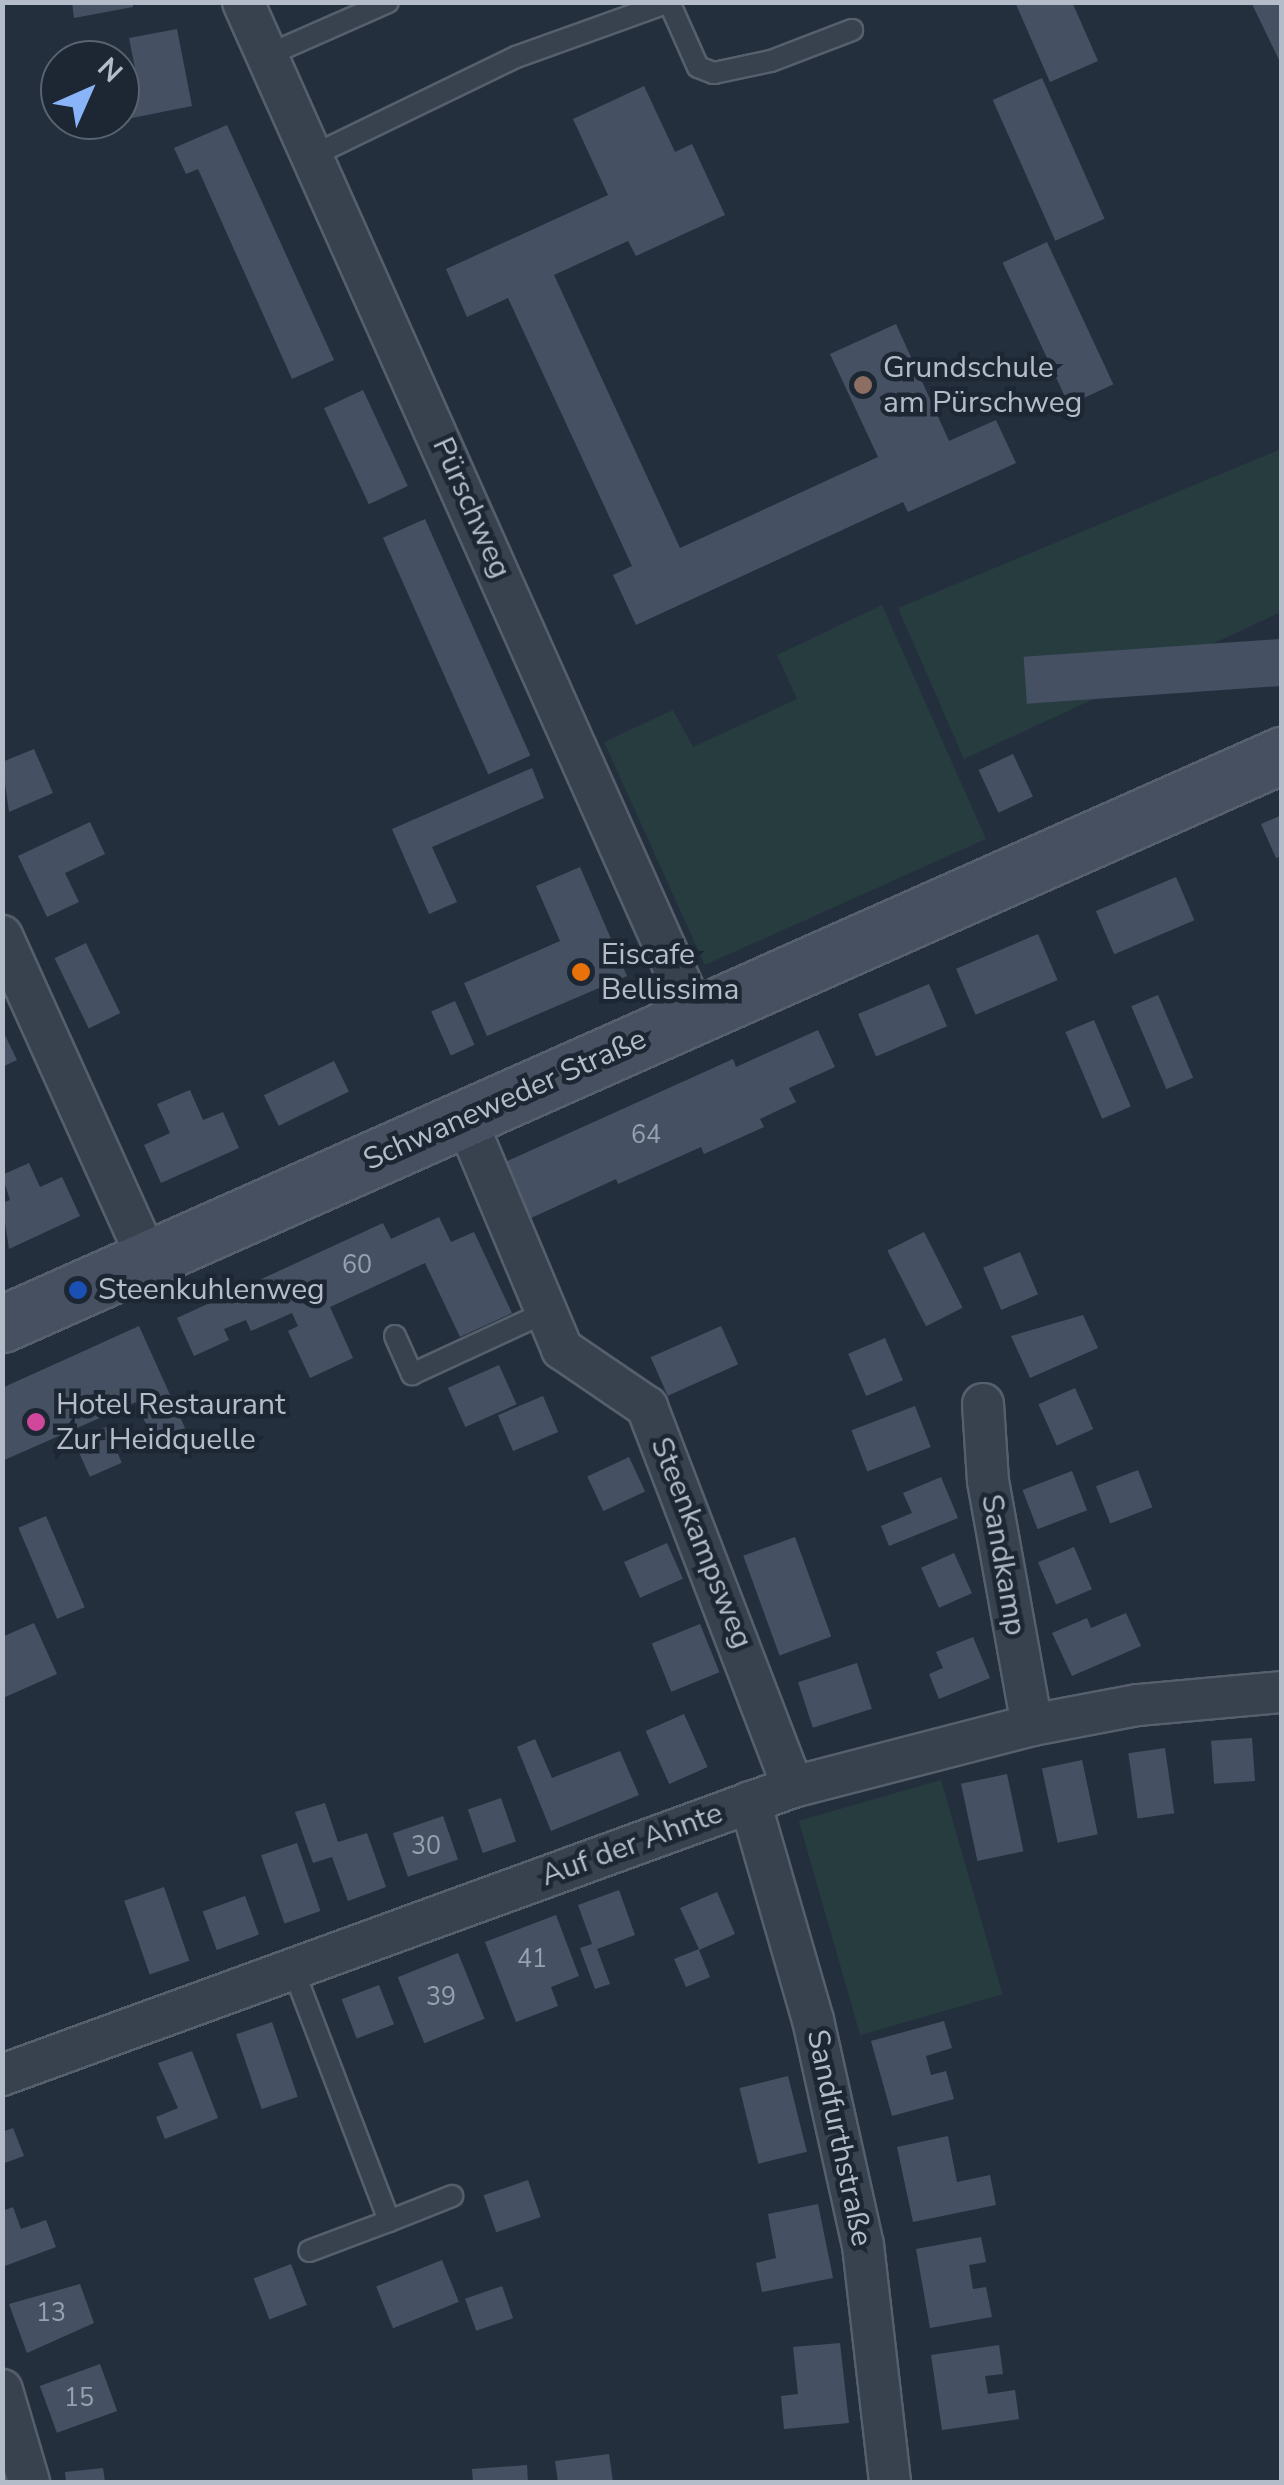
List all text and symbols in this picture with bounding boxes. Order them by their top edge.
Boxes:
north arrow [40,40,140,140]
text: N [89,49,131,91]
place label: Grundschule am Pürschweg [883,350,1082,420]
marker: Grundschule am Pürschweg [852,374,874,396]
street label: Pürschweg [424,432,518,584]
place label: Eiscafe Bellissima [601,937,739,1008]
marker: Eiscafe Bellissima [570,961,592,983]
street label: Schwaneweder Straße [358,1021,652,1179]
house number: 64 [631,1120,661,1150]
house number: 60 [342,1250,372,1280]
place label: Steenkuhlenweg [98,1272,325,1308]
marker: Steenkuhlenweg [67,1279,89,1301]
place label: Hotel Restaurant Zur Heidquelle [56,1387,285,1458]
marker: Hotel Restaurant Zur Heidquelle [25,1411,47,1433]
street label: Steenkampsweg [642,1432,760,1654]
street label: Sandkamp [973,1492,1033,1638]
street label: Auf der Ahnte [536,1795,728,1895]
house number: 30 [411,1831,441,1861]
house number: 41 [517,1944,547,1974]
house number: 39 [426,1982,456,2012]
street label: Sandfurthstraße [798,2026,880,2250]
house number: 13 [36,2298,66,2328]
house number: 15 [64,2383,94,2413]

